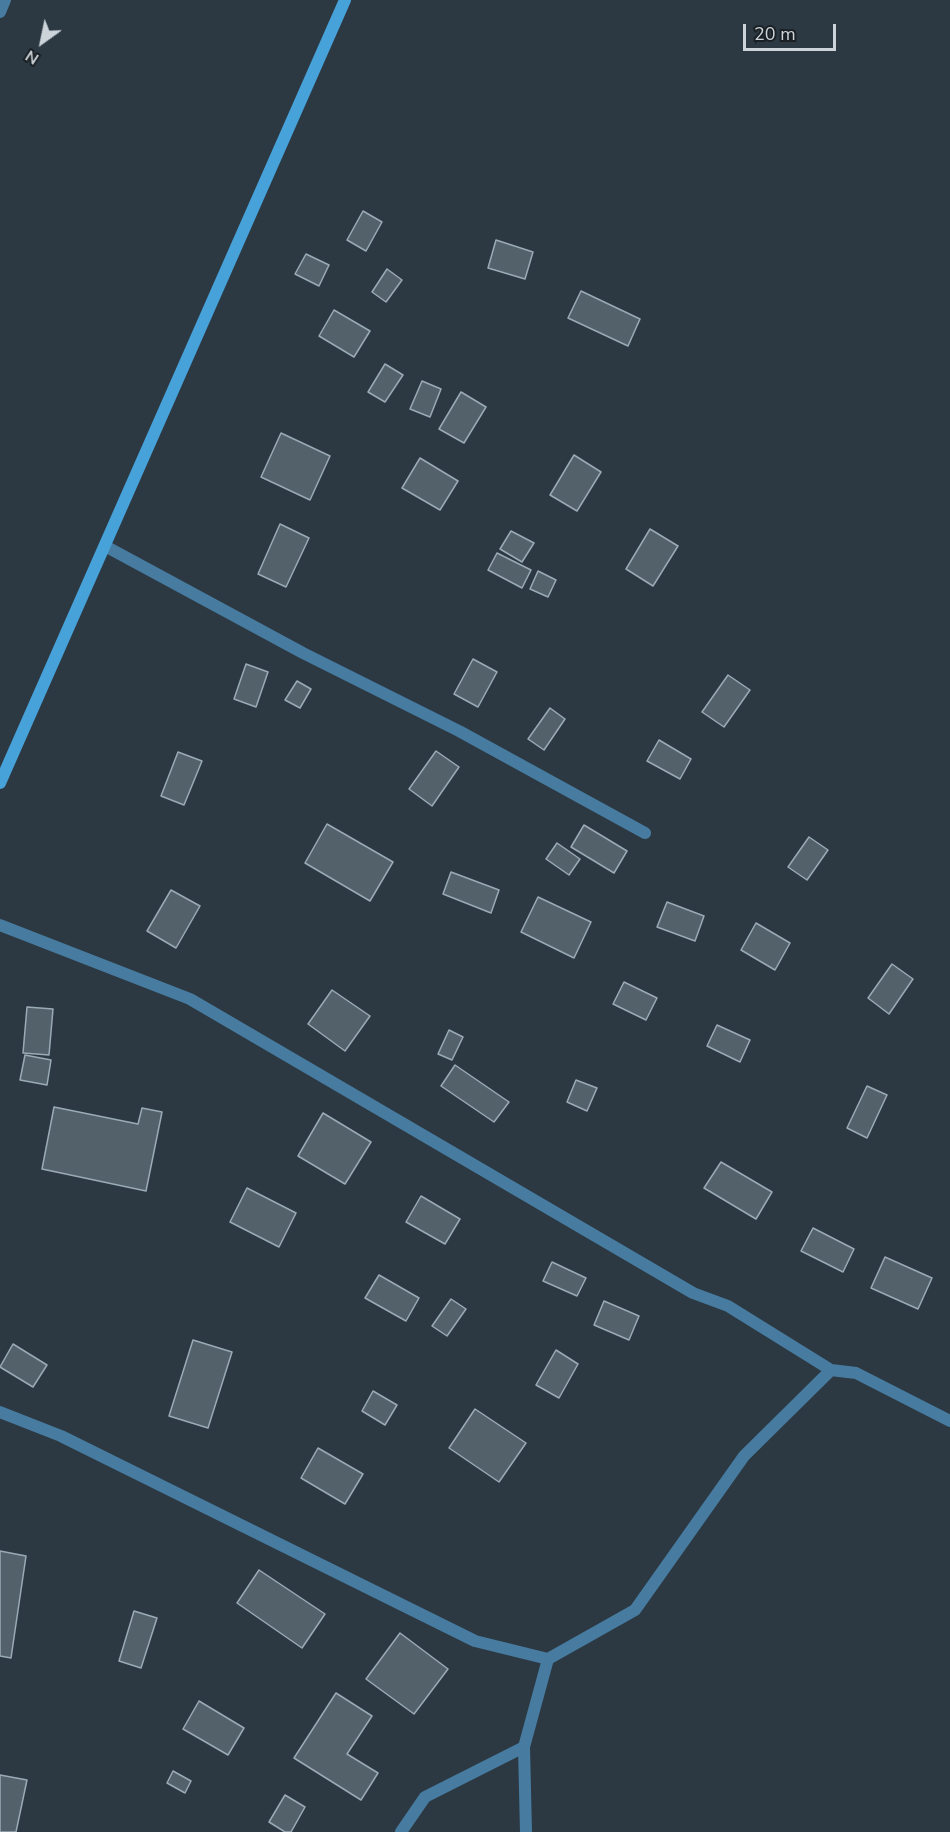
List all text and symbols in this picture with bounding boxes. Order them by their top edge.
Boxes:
north arrow [12,12,72,72]
scale bar [746,12,839,50]
text: 20 m [754,22,796,46]
text: N [21,45,43,70]

